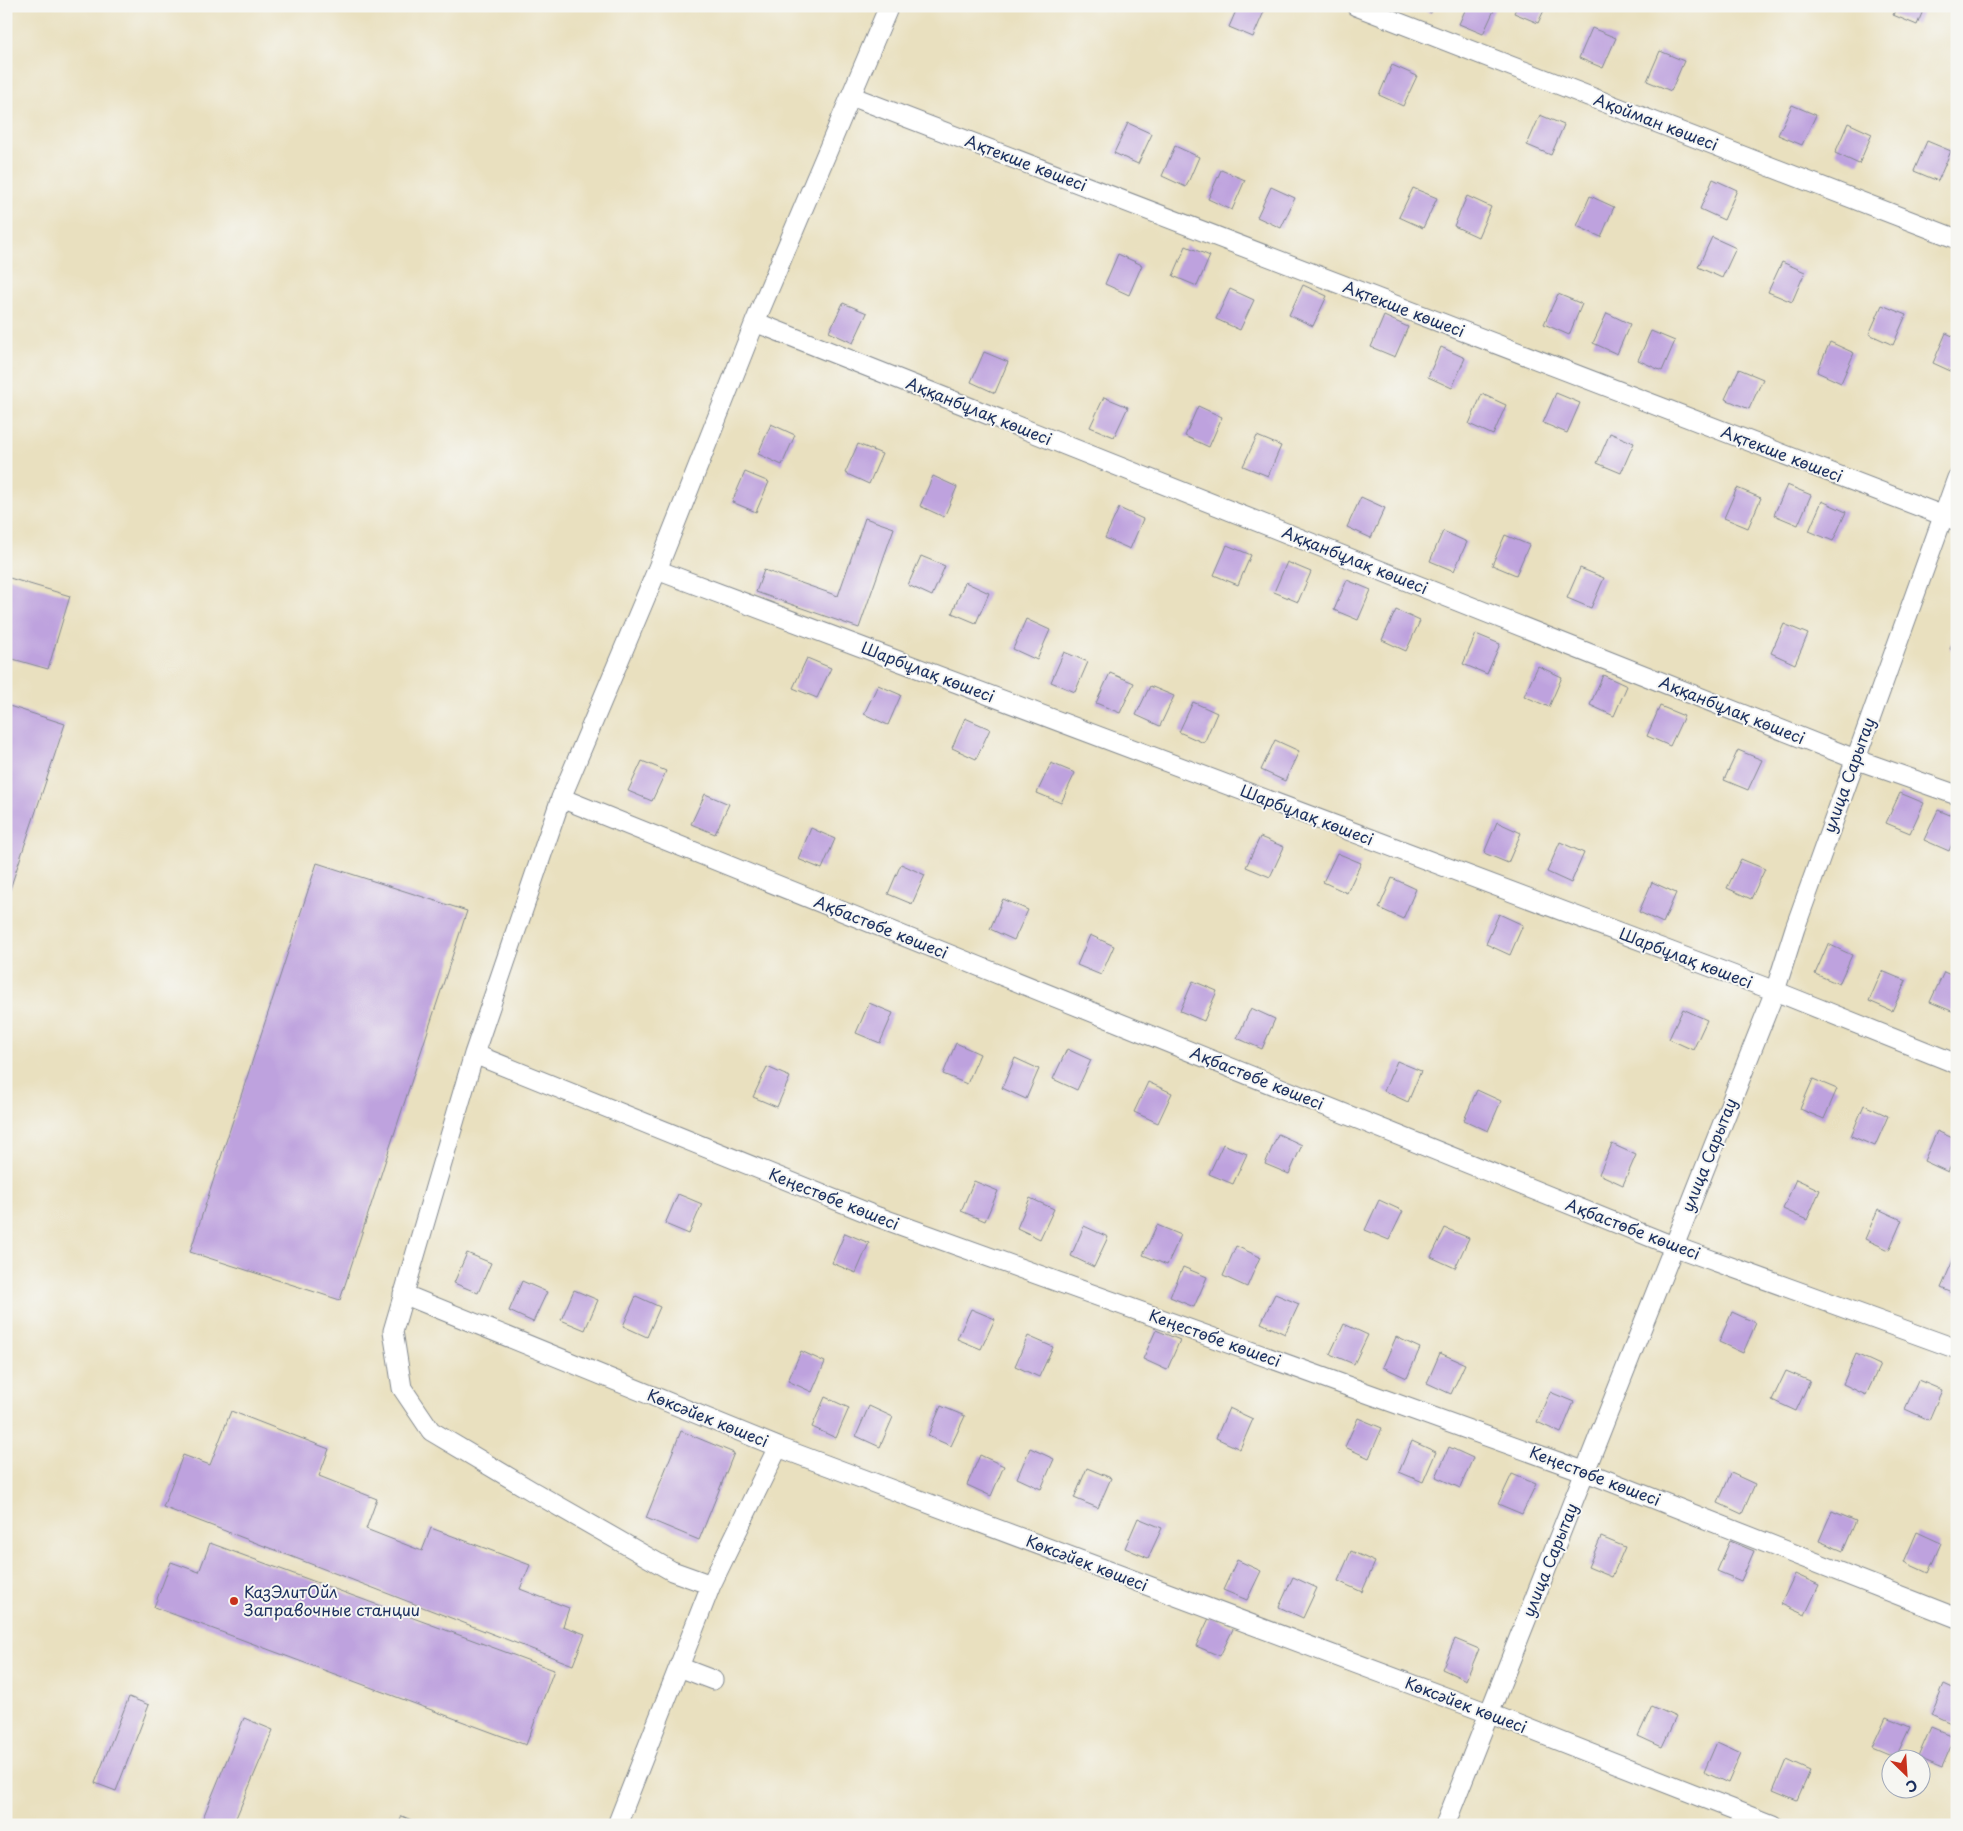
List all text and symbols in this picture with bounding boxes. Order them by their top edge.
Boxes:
street label: Ақойман көшесі [1591,86,1722,156]
street label: Ақтекше көшесі [962,128,1091,196]
street label: Ақтекше көшесі [1340,274,1469,342]
street label: Аққанбұлақ көшесі [903,370,1056,450]
street label: Ақтекше көшесі [1718,419,1847,487]
street label: Аққанбұлақ көшесі [1279,519,1432,599]
street label: Шарбұлақ көшесі [858,635,998,708]
street label: Аққанбұлақ көшесі [1656,669,1809,749]
street label: улица Сарытау [1816,714,1880,836]
street label: Шарбұлақ көшесі [1237,778,1377,851]
street label: Ақбастөбе көшесі [811,888,952,964]
street label: Шарбұлақ көшесі [1616,921,1756,994]
street label: Ақбастөбе көшесі [1187,1039,1328,1115]
street label: улица Сарытау [1674,1094,1742,1215]
street label: Кеңестөбе көшесі [766,1161,903,1235]
street label: Ақбастөбе көшесі [1563,1191,1704,1265]
street label: Кеңестөбе көшесі [1146,1302,1285,1372]
street label: Көксәйек көшесі [644,1382,773,1452]
street label: Кеңестөбе көшесі [1526,1439,1664,1511]
street label: улица Сарытау [1515,1499,1583,1620]
street label: Көксәйек көшесі [1023,1528,1152,1596]
place label: КазЭлитОйл Заправочные станции [244,1579,420,1621]
marker: КазЭлитОйл Заправочные станции [228,1595,240,1607]
street label: Көксәйек көшесі [1402,1670,1531,1738]
north arrow [1880,1748,1930,1798]
text: С [1902,1774,1921,1798]

